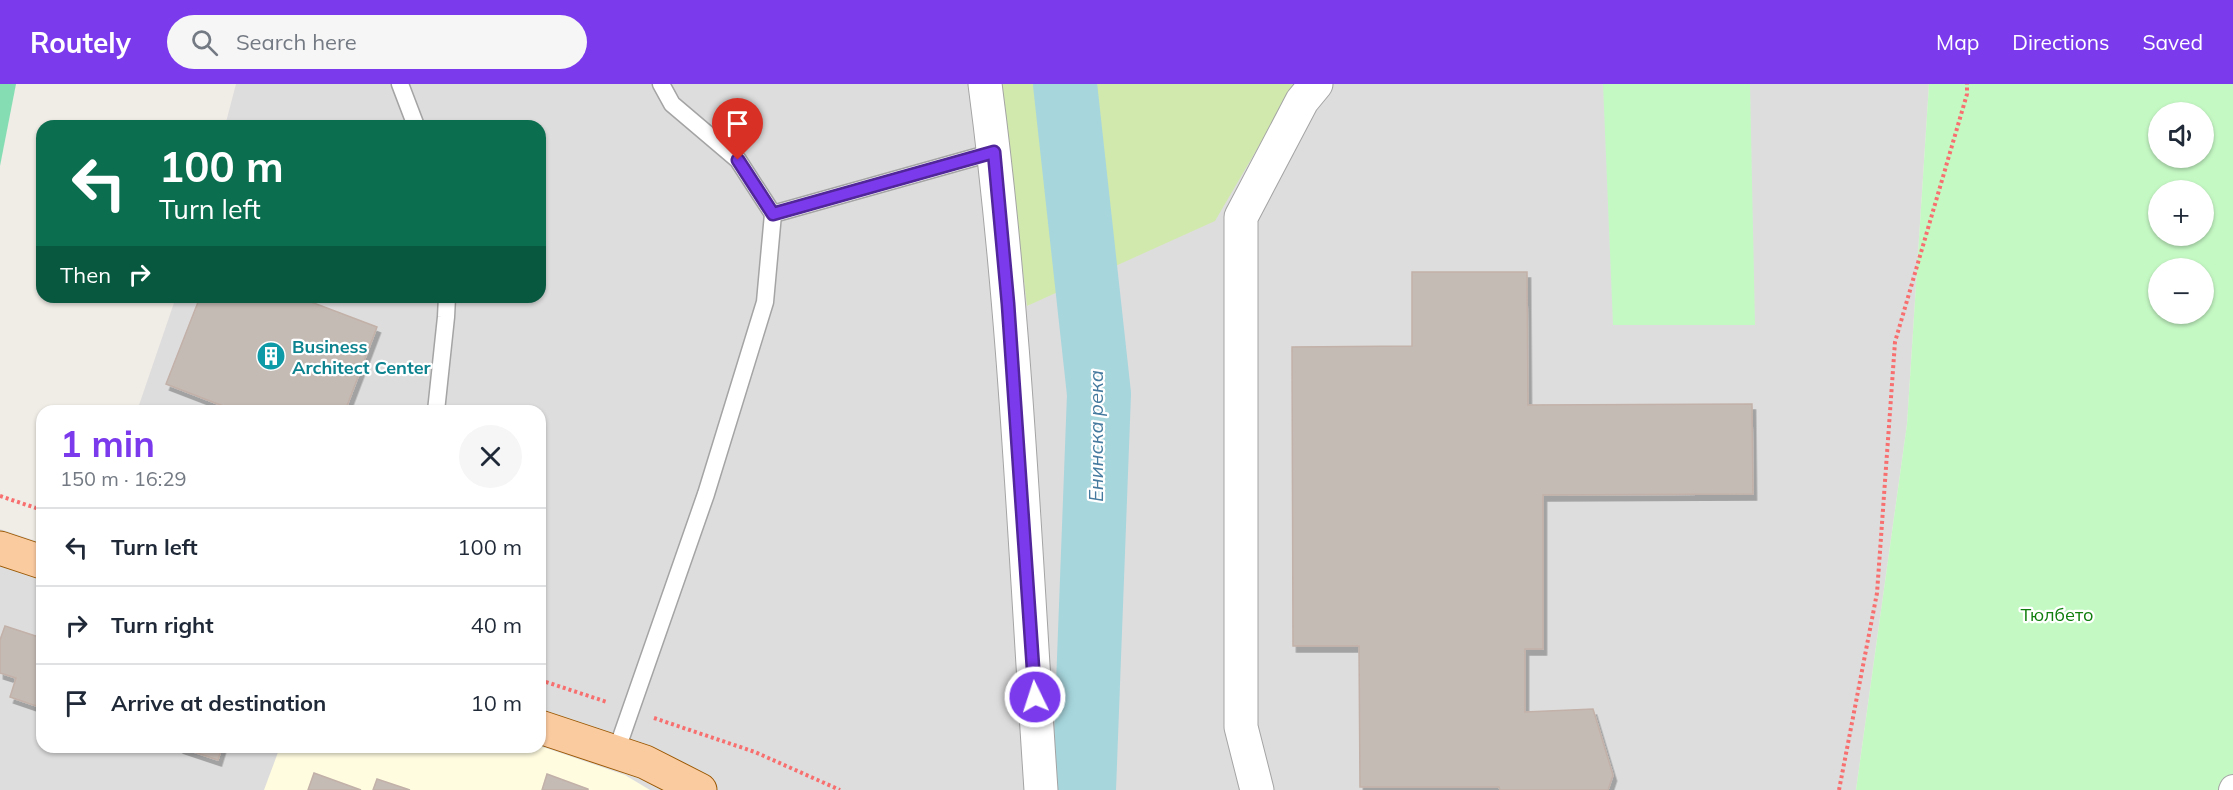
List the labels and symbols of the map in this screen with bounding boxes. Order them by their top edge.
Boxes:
pin [712,98,763,160]
place label: Business Architect Center [292,335,432,379]
building icon: Business Architect Center [255,340,287,372]
water label: Енинска река [1083,370,1108,502]
park label: Тюлбето [2020,603,2094,626]
position arrow [1003,665,1067,729]

